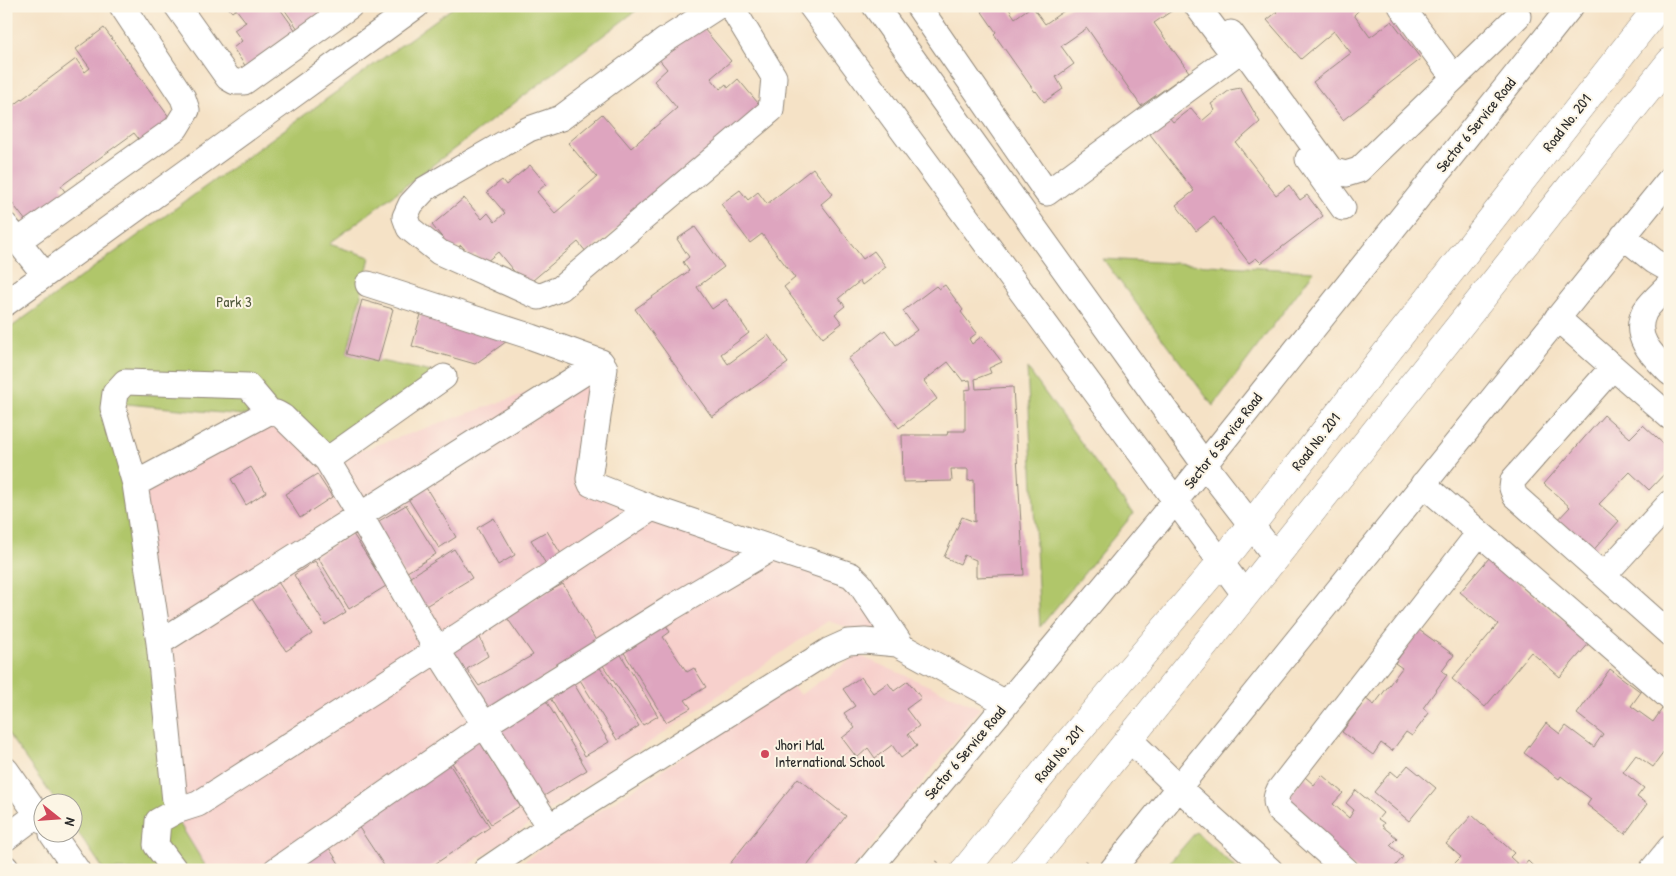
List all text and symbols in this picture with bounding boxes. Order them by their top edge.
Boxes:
street label: Sector 6 Service Road [1431,73,1520,177]
street label: Road No. 201 [1537,89,1596,156]
park label: Park 3 [216,291,252,312]
street label: Sector 6 Service Road [1179,388,1267,493]
street label: Road No. 201 [1286,408,1345,475]
street label: Sector 6 Service Road [919,701,1010,804]
street label: Road No. 201 [1029,721,1088,787]
place label: Jhori Mal International School [775,734,885,772]
marker: Jhori Mal International School [759,748,771,760]
north arrow [32,794,82,844]
text: N [61,816,81,829]

